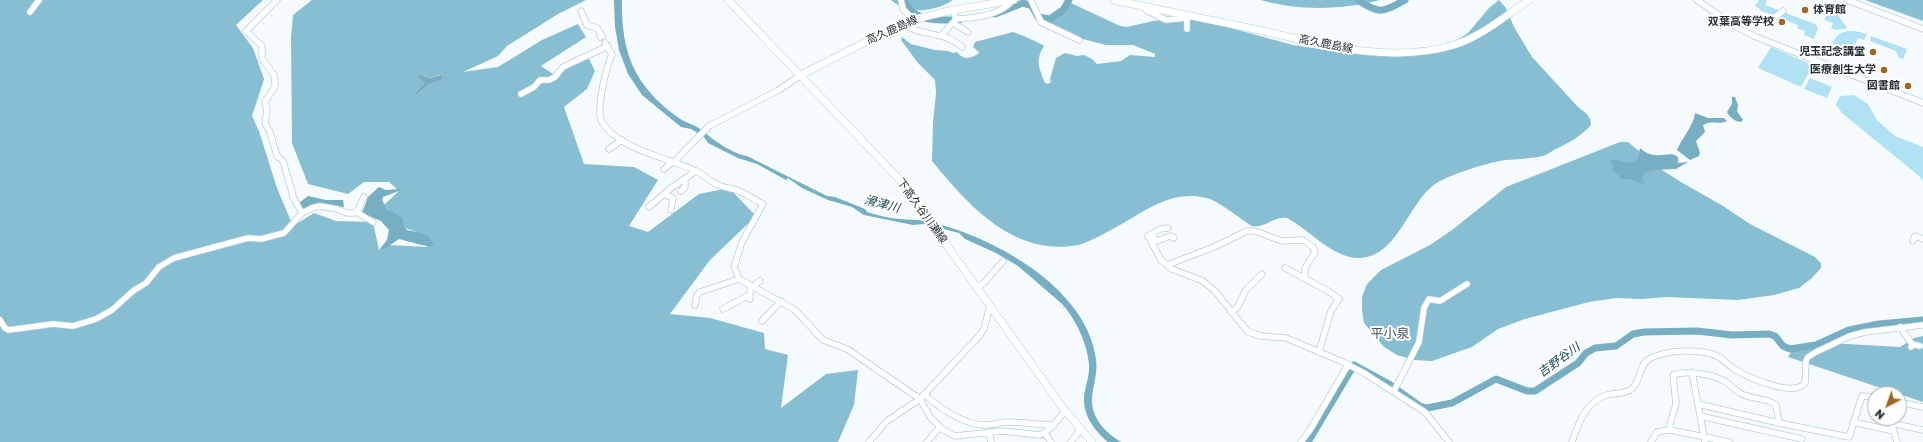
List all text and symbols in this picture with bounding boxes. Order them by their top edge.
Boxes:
place label: 体育館 [1813,3,1846,17]
marker: 体育館 [1800,5,1810,15]
street label: 高久鹿島線 [864,13,920,47]
place label: 双葉高等学校 [1708,15,1774,29]
marker: 双葉高等学校 [1777,17,1787,27]
street label: 高久鹿島線 [1298,32,1354,56]
place label: 児玉記念講堂 [1799,45,1865,59]
marker: 児玉記念講堂 [1868,47,1878,57]
place label: 医療創生大学 [1810,63,1876,77]
marker: 医療創生大学 [1879,65,1889,75]
place label: 図書館 [1867,79,1900,93]
marker: 図書館 [1903,81,1913,91]
street label: 下高久谷川瀬線 [894,176,950,246]
water label: 滑津川 [863,193,901,215]
district label: 平小泉 [1371,326,1409,342]
water label: 吉野谷川 [1535,340,1583,380]
north arrow [1867,386,1907,426]
text: N [1872,407,1887,422]

